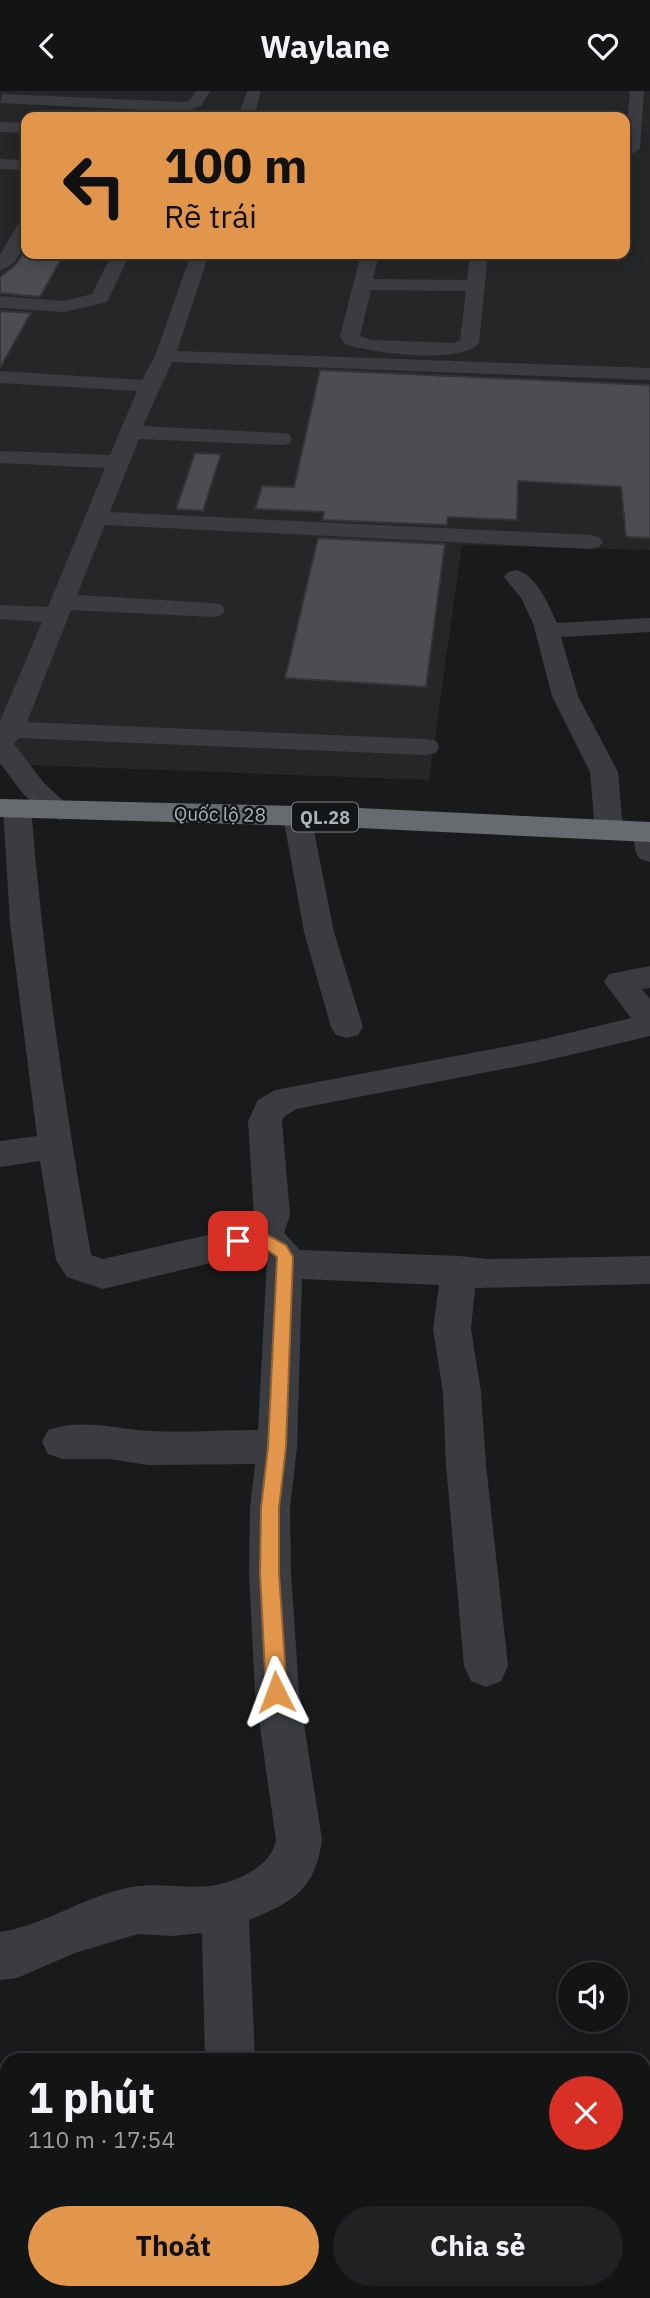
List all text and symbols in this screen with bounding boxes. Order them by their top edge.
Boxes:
text: Waylane [260,25,390,67]
icon: back [28,27,66,65]
icon: heart [584,27,622,65]
text: 100 m [164,133,308,196]
icon: left [49,140,140,231]
text: Rẽ trái [164,195,257,237]
street label: Quốc lộ 28 [174,801,266,827]
road number: QL.28 [292,803,358,831]
pin [208,1211,268,1271]
icon: arrive [219,1222,257,1260]
position arrow [239,1655,313,1729]
map controls [558,1962,628,2032]
button: sound [558,1962,628,2032]
text: 1 phút [28,2070,155,2125]
button: close [549,2076,623,2150]
text: 110 m · 17:54 [28,2124,175,2154]
button: Thoát [28,2206,319,2286]
button: Chia sẻ [333,2206,623,2286]

